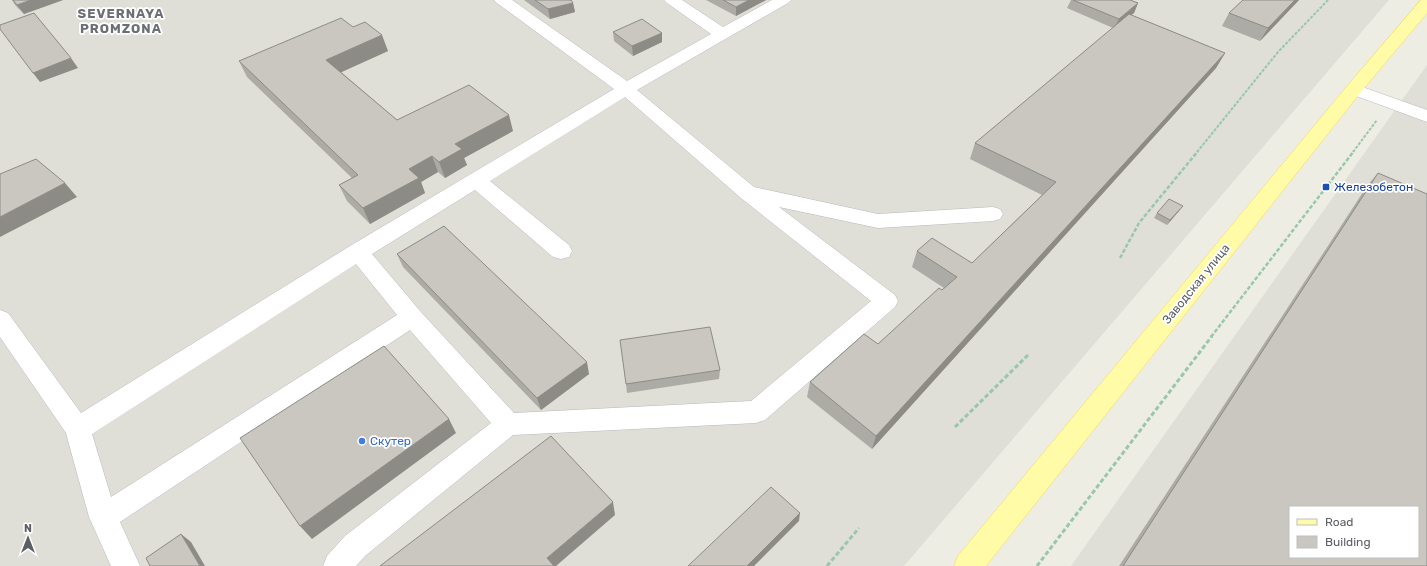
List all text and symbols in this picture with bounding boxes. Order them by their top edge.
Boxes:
district label: SEVERNAYA PROMZONA [78,6,164,36]
place label: Железобетон [1334,180,1413,194]
marker: Железобетон [1321,182,1331,192]
street label: Заводская улица [1160,241,1232,327]
place label: Скутер [370,434,411,448]
marker: Скутер [357,436,367,446]
legend [1289,506,1419,558]
text: Road [1325,515,1353,529]
north arrow [8,518,48,558]
text: N [24,522,32,535]
text: Building [1325,535,1371,549]

